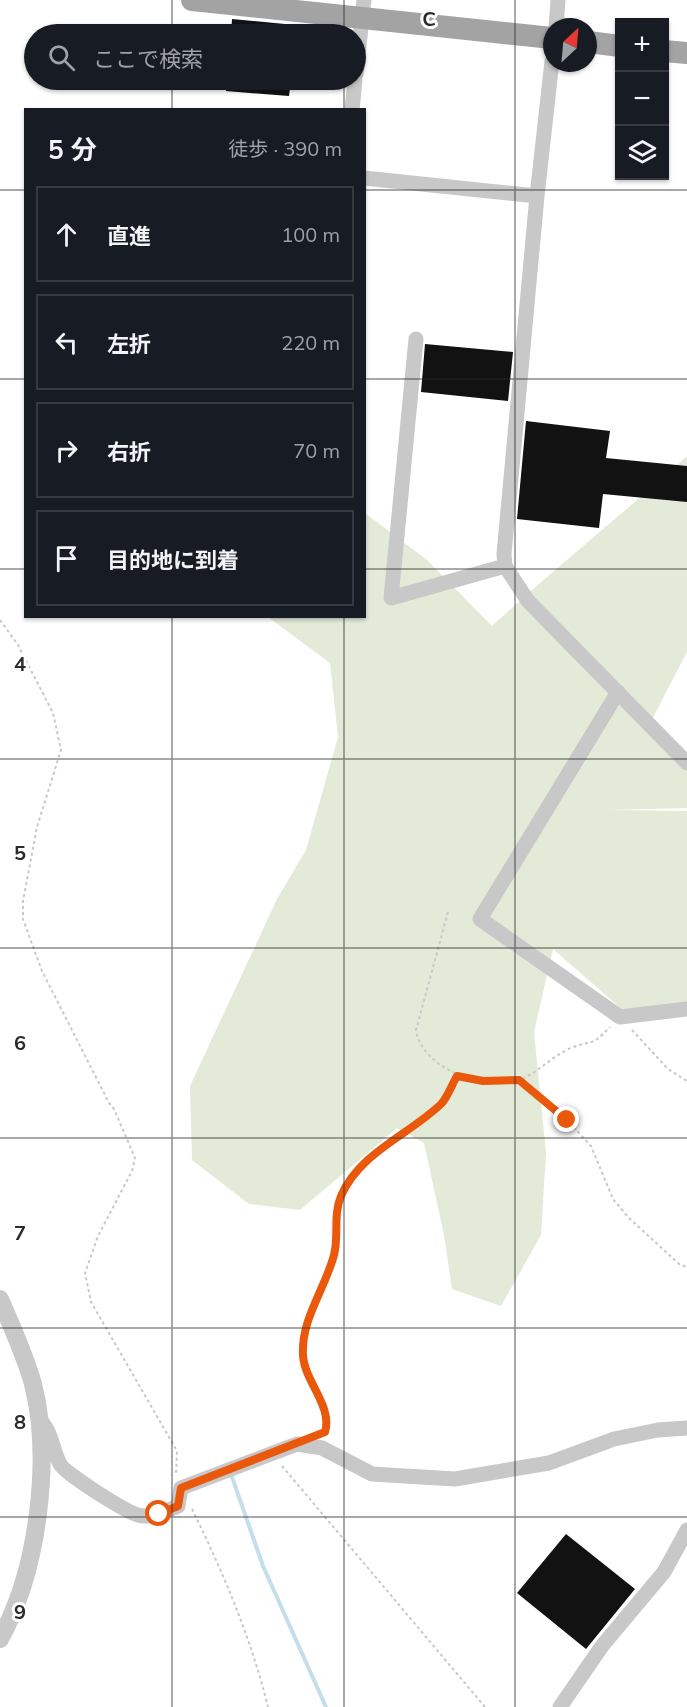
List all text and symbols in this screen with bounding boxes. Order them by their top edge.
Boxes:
text: C [422,6,436,31]
north arrow [543,18,597,72]
map controls [615,18,669,180]
button: + [615,18,669,72]
search box [24,24,366,90]
icon: search [45,41,78,74]
text: ここで検索 [93,45,203,73]
button: − [615,72,669,126]
button: layers [615,126,669,180]
text: 5 分 [48,133,97,166]
text: 徒歩 · 390 m [228,136,342,161]
icon: ahead [50,218,83,251]
text: 直進 [107,222,151,250]
text: 100 m [281,222,340,247]
icon: left [50,326,83,359]
text: 左折 [107,330,151,358]
text: 220 m [281,330,340,355]
icon: right [50,434,83,467]
text: 右折 [107,438,151,466]
text: 70 m [293,438,340,463]
icon: arrive [50,542,83,575]
text: 目的地に到着 [107,546,239,574]
text: 4 [14,651,26,676]
text: 5 [14,840,26,865]
text: 6 [14,1030,26,1055]
route end [553,1106,579,1132]
text: 7 [14,1220,26,1245]
text: 8 [14,1409,26,1434]
route start [145,1500,171,1526]
text: 9 [14,1599,26,1624]

